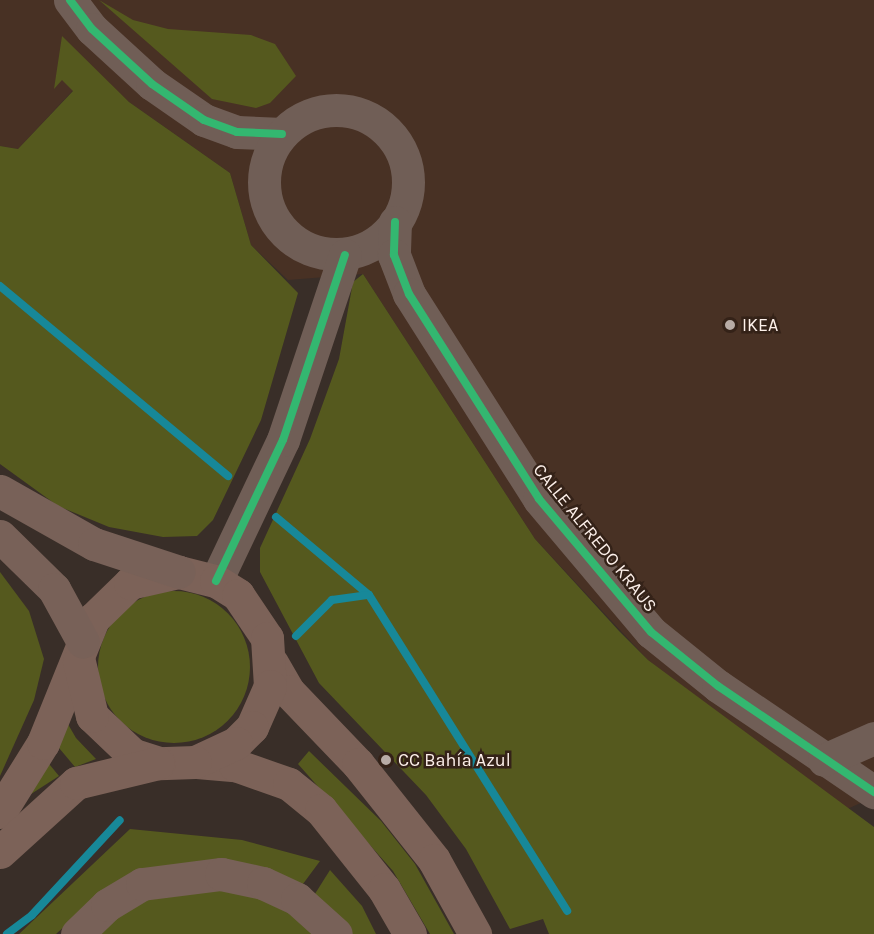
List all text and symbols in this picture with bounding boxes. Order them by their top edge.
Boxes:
place label: IKEA [742,314,778,336]
marker: IKEA [723,318,737,332]
street label: CALLE ALFREDO KRAUS [529,459,661,617]
place label: CC Bahía Azul [398,749,511,771]
marker: CC Bahía Azul [379,753,393,767]

